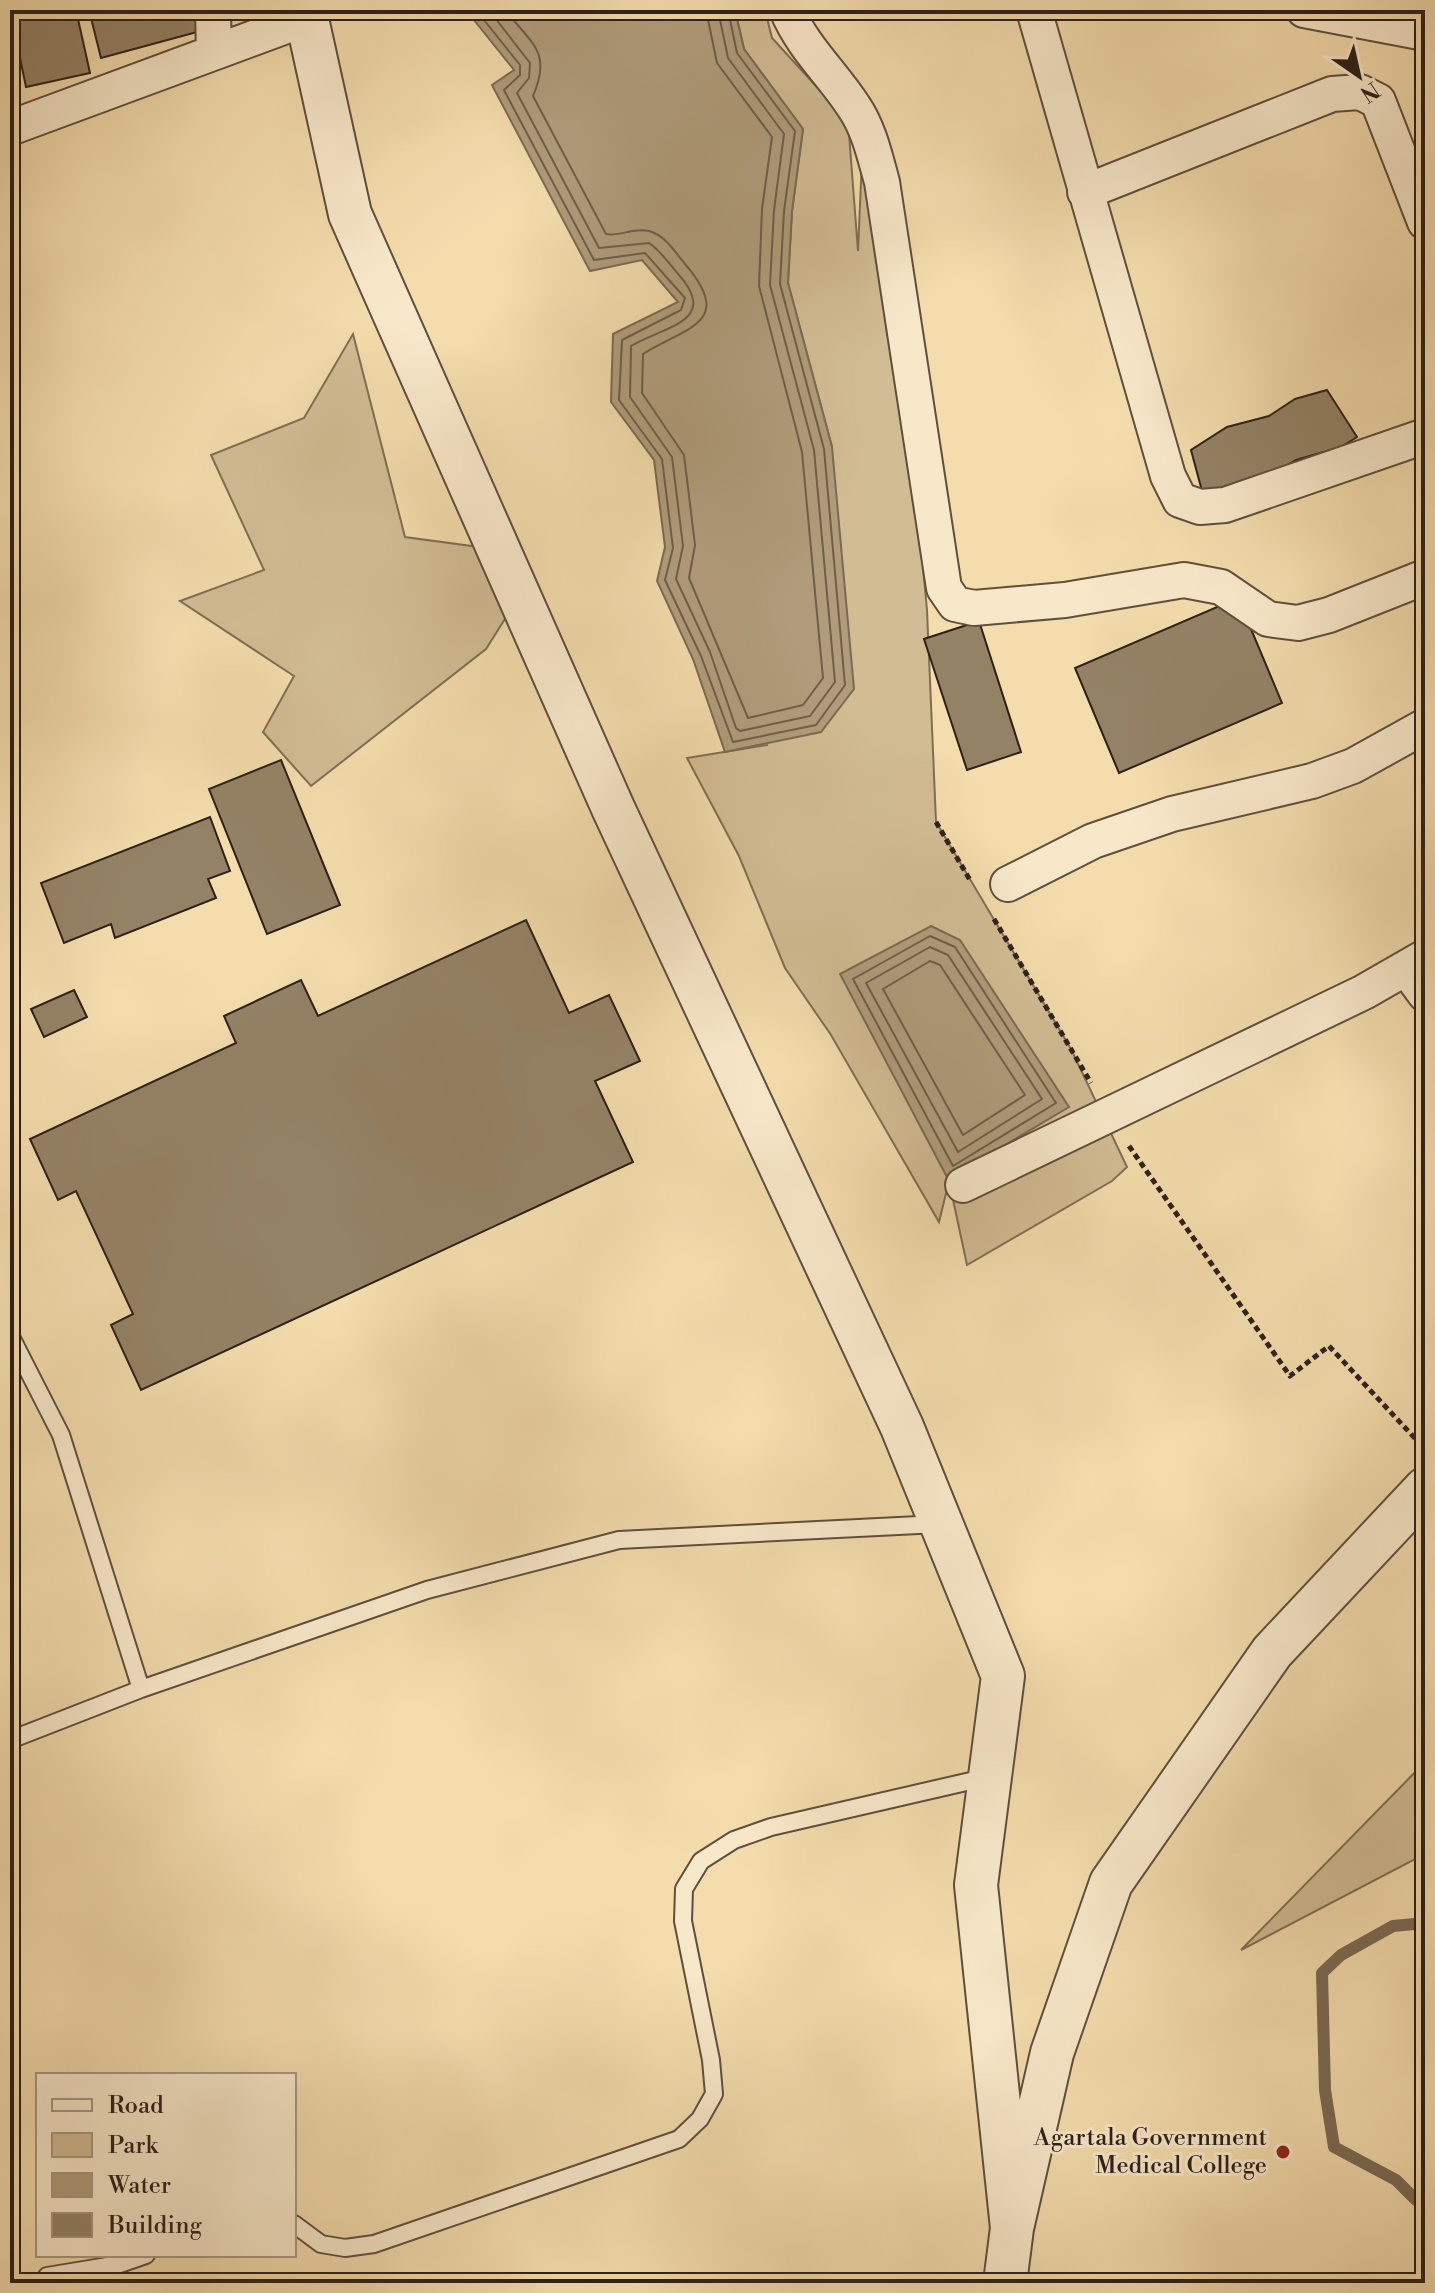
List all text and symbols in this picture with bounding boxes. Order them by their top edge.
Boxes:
north arrow [1319,36,1399,116]
text: N [1354,75,1384,108]
legend [36,2073,296,2257]
text: Road [108,2091,164,2121]
place label: Agartala Government Medical College [1033,2123,1267,2181]
text: Park [108,2131,159,2161]
marker: Agartala Government Medical College [1274,2143,1292,2161]
text: Water [107,2171,171,2201]
text: Building [107,2211,202,2241]

